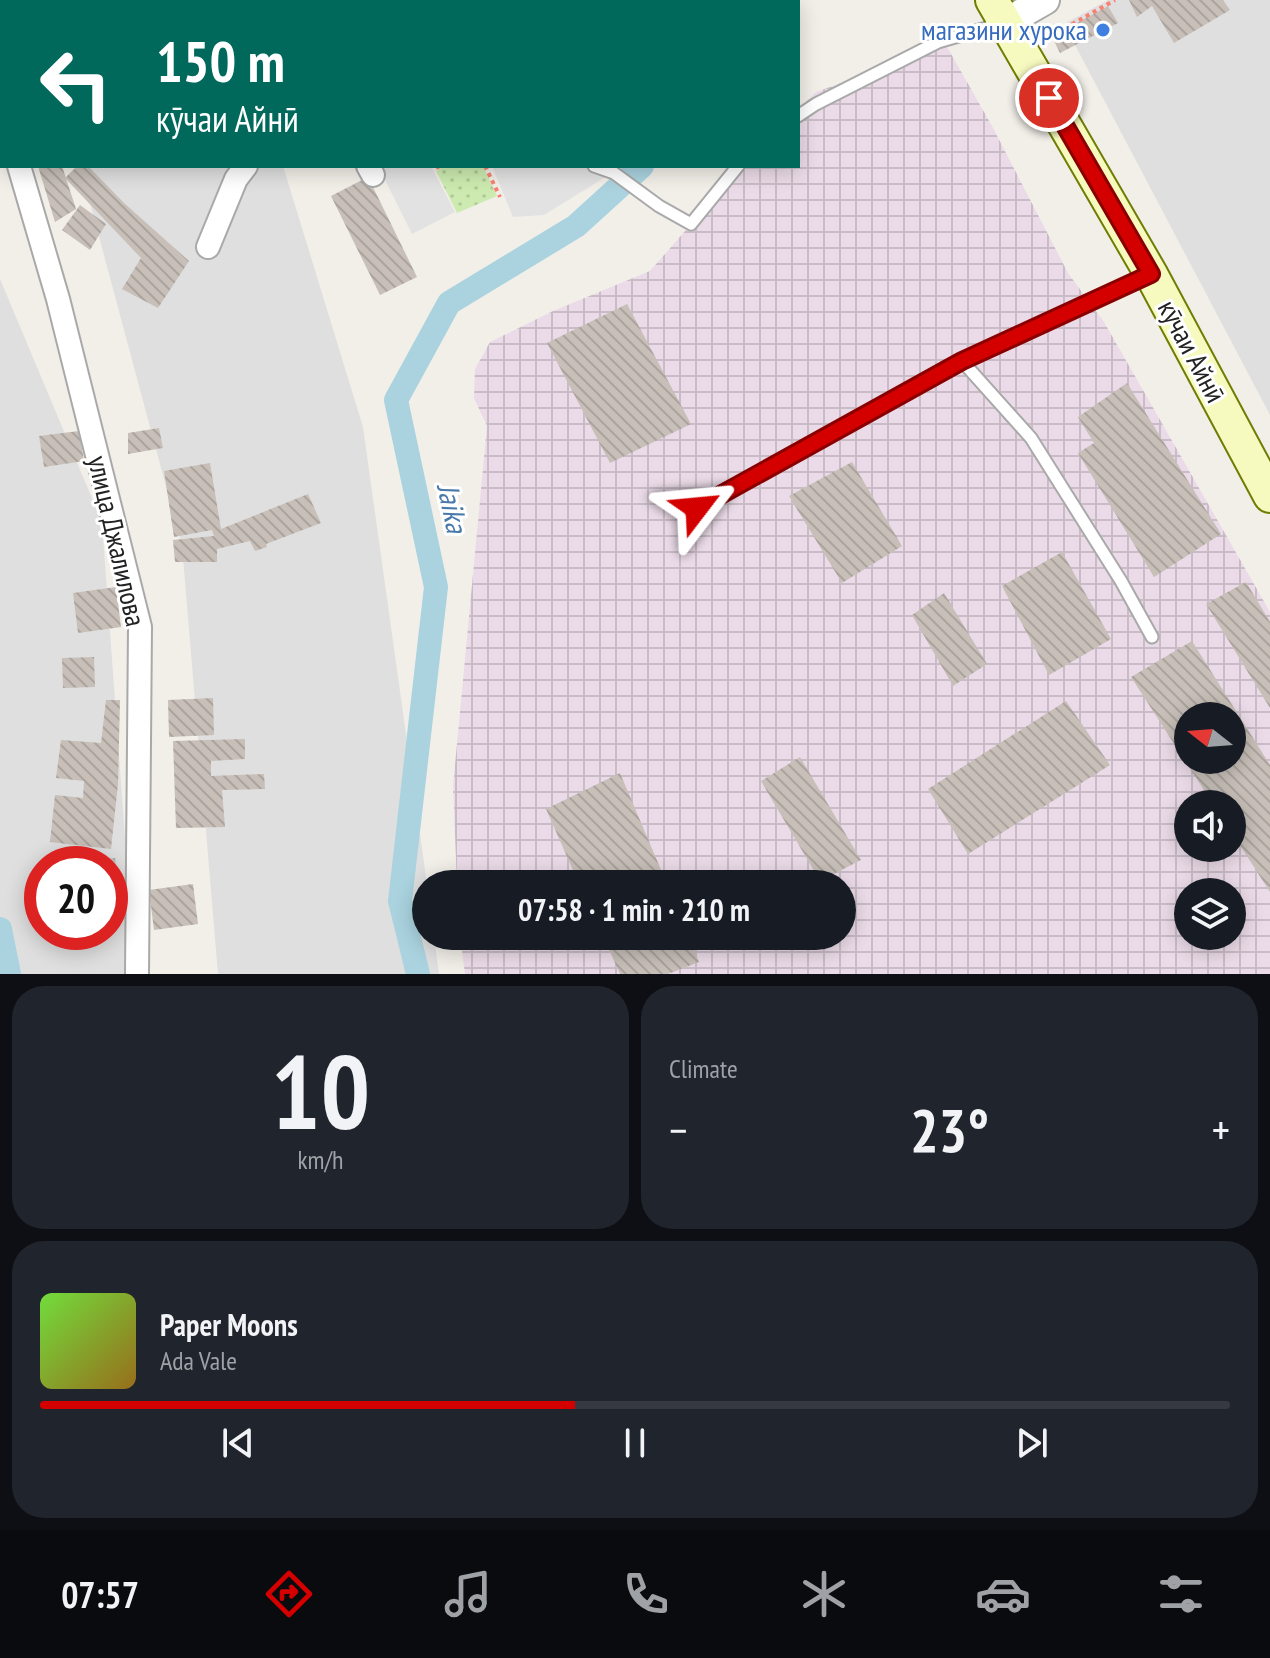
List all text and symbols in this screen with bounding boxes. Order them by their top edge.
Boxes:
place label: магазини хурока [921,11,1087,48]
marker: магазини хурока [1094,21,1112,39]
text: 150 m [156,25,285,97]
icon: left [24,32,128,136]
pin [1015,64,1083,132]
icon: arrive [1027,76,1071,120]
text: кӯчаи Айнӣ [156,95,299,142]
street label: кӯчаи Айнӣ [1150,293,1235,409]
street label: улица Джалилова [80,452,155,630]
position arrow [655,466,739,550]
water label: Jaika [429,479,478,538]
north arrow [1174,702,1246,774]
map controls [1174,702,1246,950]
button: sound [1174,790,1246,862]
speed limit sign: 20 [24,846,128,950]
button: layers [1174,878,1246,950]
text: 07:58 · 1 min · 210 m [518,890,750,929]
text: 10 [271,1023,370,1158]
text: Climate [669,1052,738,1085]
text: 23° [910,1091,989,1169]
text: − [669,1101,687,1158]
text: + [1212,1101,1230,1158]
text: km/h [297,1143,344,1176]
text: Paper Moons [160,1305,298,1344]
text: Ada Vale [160,1344,237,1377]
icon: previous [216,1421,260,1465]
icon: pause [613,1421,657,1465]
icon: next [1010,1421,1054,1465]
icon: directions [261,1566,317,1622]
icon: music [440,1566,496,1622]
icon: phone [618,1566,674,1622]
icon: climate [796,1566,852,1622]
icon: car [975,1566,1031,1622]
icon: filters [1153,1566,1209,1622]
text: 07:57 [61,1571,139,1618]

